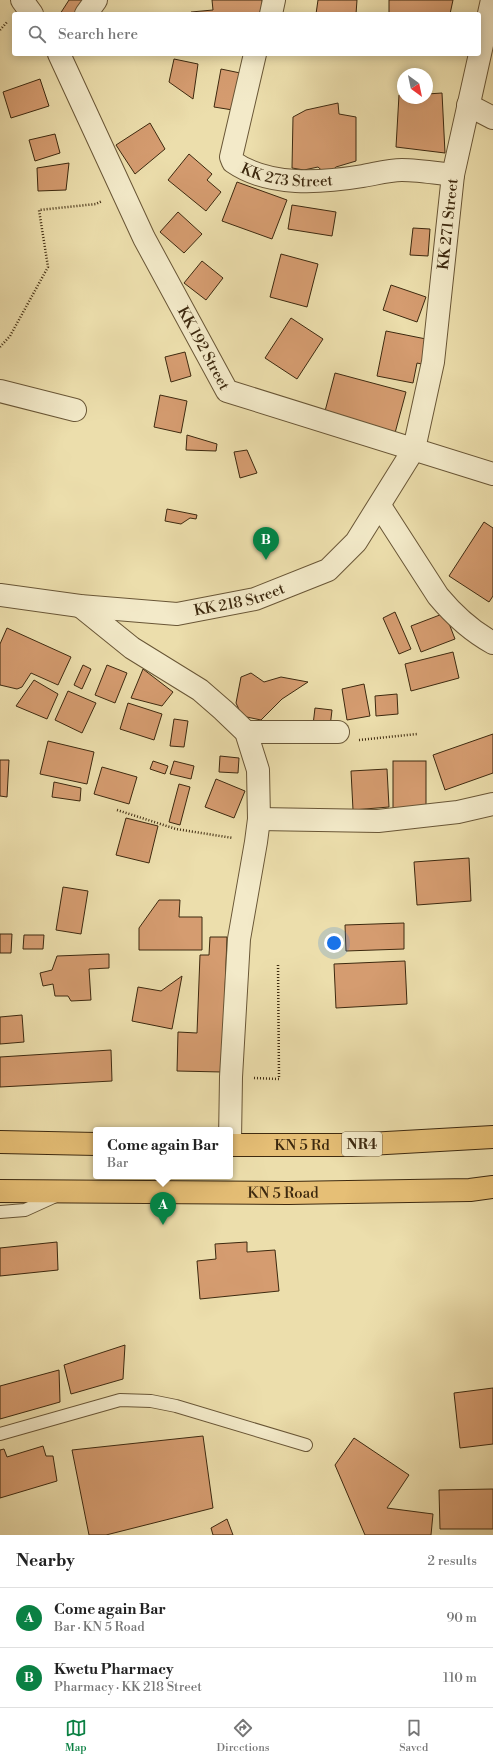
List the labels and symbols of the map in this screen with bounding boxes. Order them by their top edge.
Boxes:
north arrow [397,68,433,104]
street label: KK 273 Street [238,159,334,191]
street label: KK 271 Street [434,177,463,271]
street label: KK 192 Street [173,303,234,394]
pin: B [253,527,279,560]
street label: KK 218 Street [192,579,288,621]
your location [324,933,344,953]
road number: NR4 [342,1132,382,1156]
street label: KN 5 Rd [274,1136,330,1155]
street label: KN 5 Road [247,1183,319,1203]
pin: A [150,1192,176,1225]

